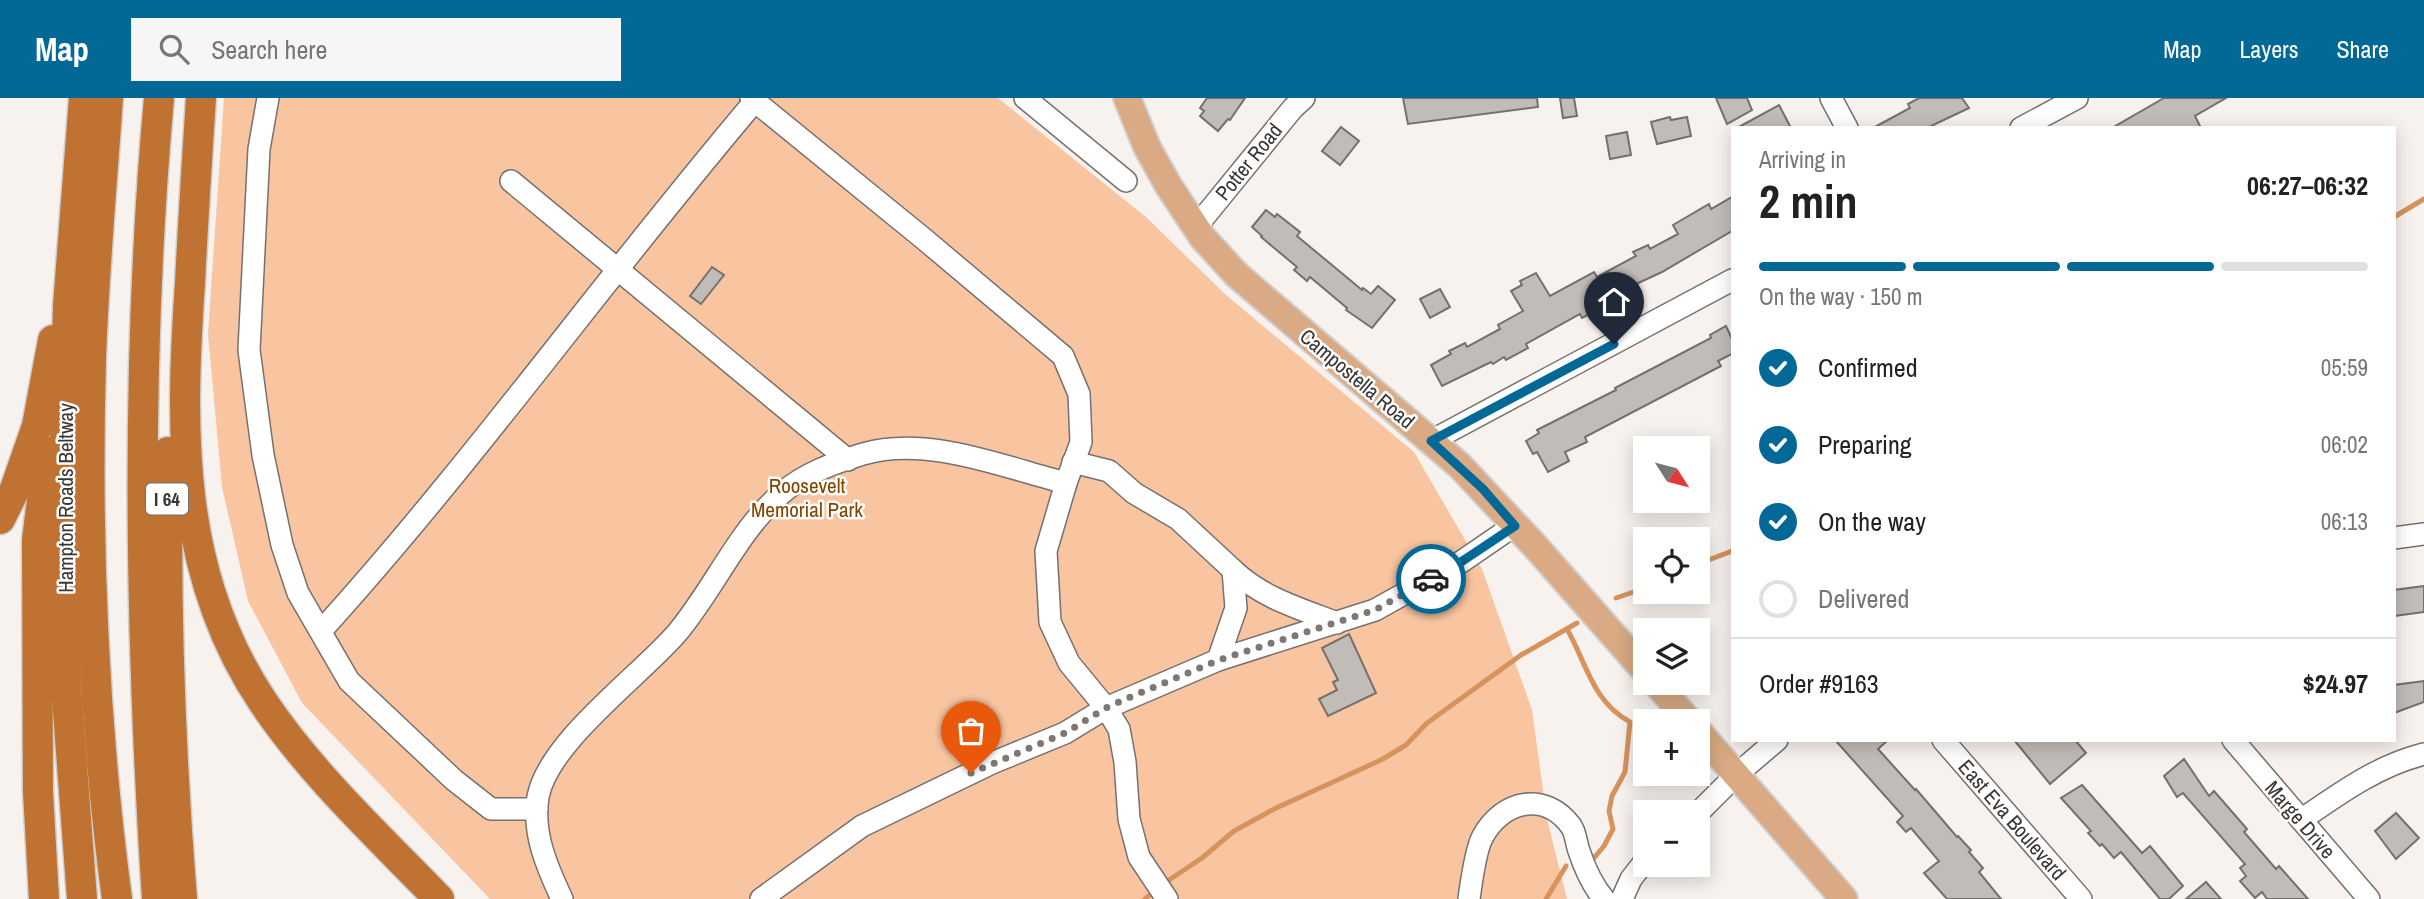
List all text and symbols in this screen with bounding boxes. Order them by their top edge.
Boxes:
search box [131,18,621,81]
text: Map [35,27,89,71]
icon: search [155,30,193,68]
text: Search here [211,32,327,67]
text: Map [2163,33,2201,65]
text: Layers [2239,33,2298,65]
text: Share [2336,33,2389,65]
street label: Potter Road [1208,117,1289,207]
text: Arriving in [1759,144,1846,175]
text: 06:27–06:32 [2247,168,2368,203]
text: 2 min [1759,170,1858,232]
pin [1584,272,1644,344]
text: On the way · 150 m [1759,281,1923,312]
icon: home [1595,283,1633,321]
street label: Campostella Road [1294,322,1421,435]
icon: check [1759,349,1797,387]
text: Confirmed [1818,350,1918,385]
text: 05:59 [2321,352,2368,383]
street label: Hampton Roads Beltway [51,403,80,593]
icon: check [1759,426,1797,464]
text: Preparing [1818,427,1912,462]
text: 06:02 [2321,429,2368,460]
north arrow [1633,436,1710,513]
map controls [1633,436,1710,877]
park label: Roosevelt Memorial Park [751,471,863,524]
road number: I 64 [146,484,188,514]
icon: check [1759,503,1797,541]
text: On the way [1818,504,1926,539]
text: 06:13 [2321,506,2368,537]
button: locate [1633,527,1710,604]
courier [1396,544,1466,614]
icon: car [1412,560,1450,598]
text: Delivered [1818,581,1909,616]
button: layers [1633,618,1710,695]
text: Order #9163 [1759,666,1879,701]
text: $24.97 [2303,666,2368,701]
pin [941,701,1001,773]
button: + [1633,709,1710,786]
icon: bag [952,712,990,750]
street label: East Eva Boulevard [1952,753,2073,886]
street label: Marge Drive [2258,774,2342,865]
button: − [1633,800,1710,877]

